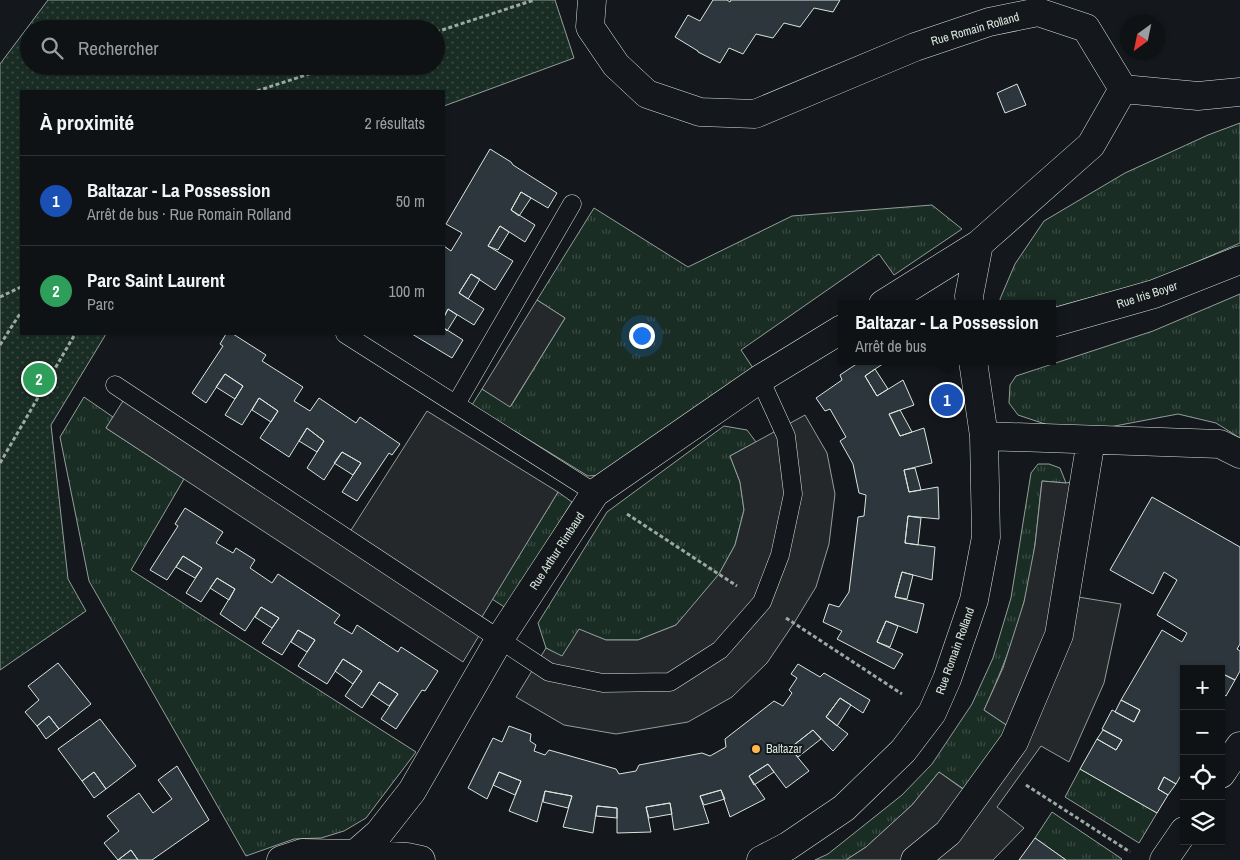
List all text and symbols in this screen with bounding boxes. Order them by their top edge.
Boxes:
street label: Rue Romain Rolland [929,9,1021,49]
north arrow [1120,15,1165,60]
search box [20,20,445,75]
icon: search [38,34,66,62]
text: Rechercher [78,35,159,61]
text: À proximité [40,108,134,137]
text: 2 résultats [364,112,425,134]
text: Baltazar - La Possession [87,177,271,203]
text: 1 [52,190,60,212]
text: 50 m [396,190,425,212]
text: Arrêt de bus · Rue Romain Rolland [87,203,291,225]
text: Parc Saint Laurent [87,267,225,293]
street label: Rue Iris Boyer [1115,277,1180,312]
text: 2 [52,280,60,302]
text: 100 m [389,280,425,302]
text: Parc [87,293,114,315]
popup [838,300,1056,365]
text: Baltazar - La Possession [855,309,1039,335]
your location [629,323,655,349]
text: Arrêt de bus [855,335,927,357]
pin: 2 [23,360,55,398]
pin: 1 [931,381,963,419]
street label: Rue Arthur Rimbaud [526,509,588,593]
street label: Rue Romain Rolland [932,605,978,697]
map controls [1180,665,1225,845]
button: + [1180,665,1225,710]
button: − [1180,710,1225,755]
place label: Baltazar [766,741,803,757]
marker: Baltazar [750,743,762,755]
button: locate [1180,755,1225,800]
button: layers [1180,800,1225,845]

